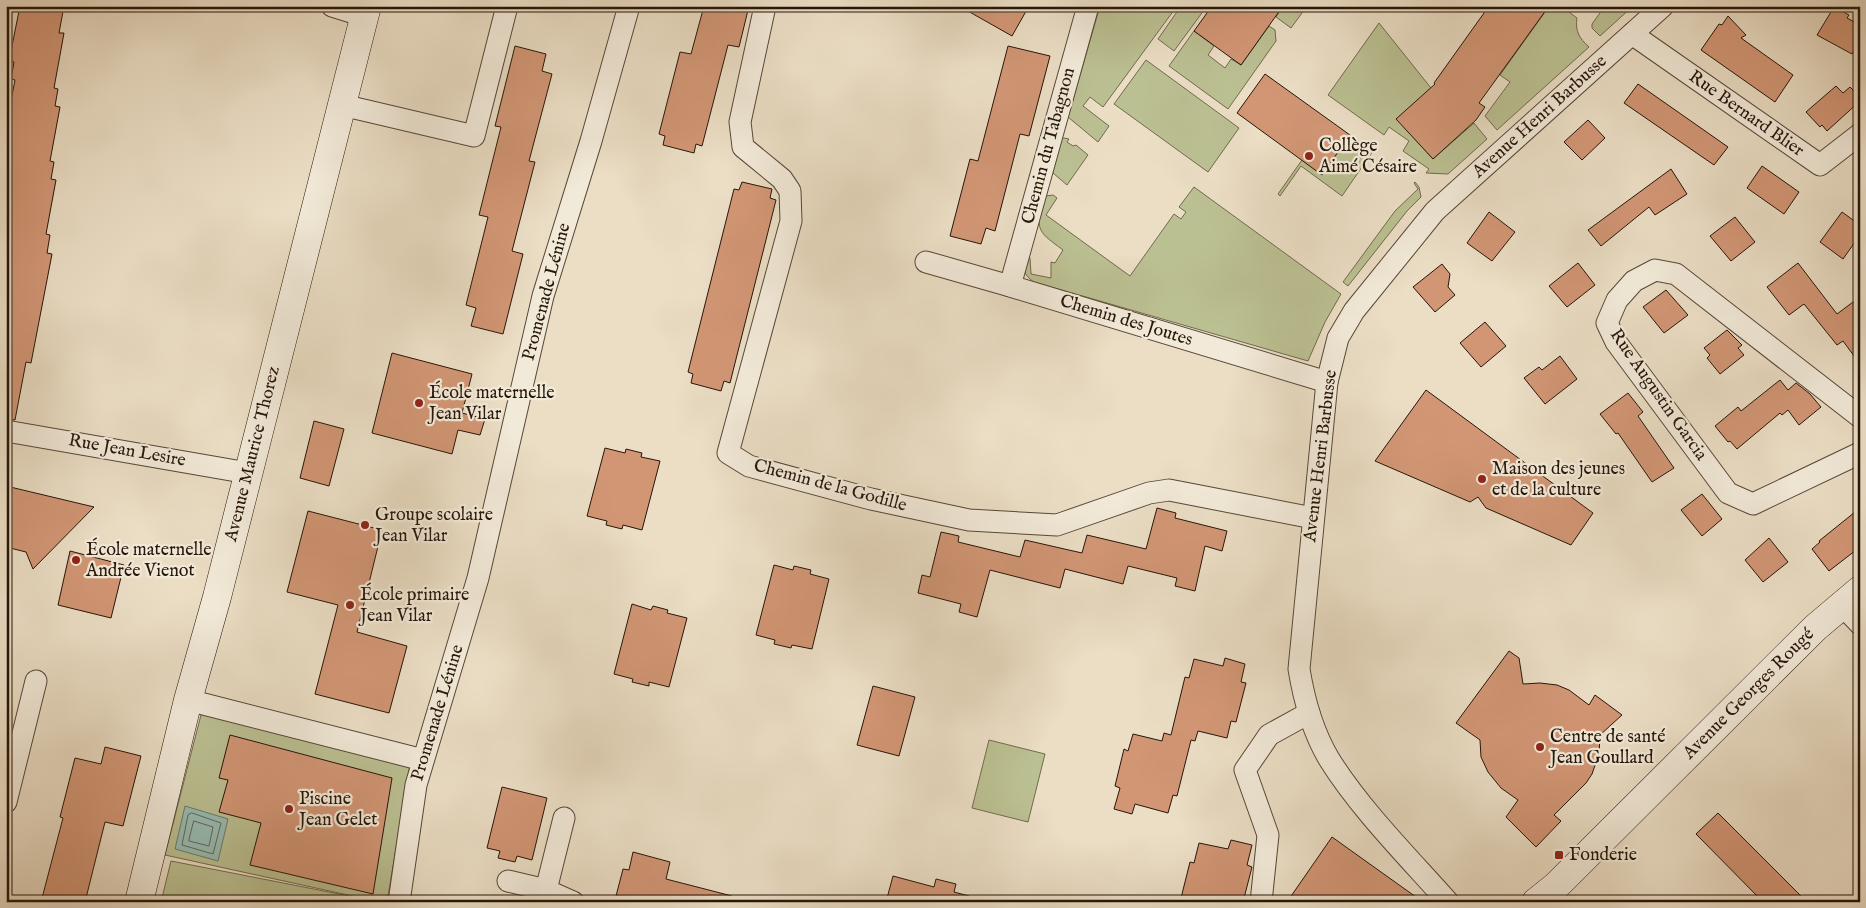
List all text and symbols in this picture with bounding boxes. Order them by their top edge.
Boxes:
street label: Avenue Henri Barbusse [1467,50,1612,184]
street label: Chemin du Tabagnon [1017,65,1081,227]
street label: Rue Bernard Blier [1684,66,1809,163]
place label: Collège Aimé Césaire [1318,135,1417,179]
marker: Collège Aimé Césaire [1303,150,1315,162]
street label: Promenade Lénine [518,221,576,363]
street label: Chemin des Joutes [1057,290,1195,352]
street label: Rue Augustin Garcia [1604,325,1712,465]
street label: Avenue Maurice Thorez [220,364,286,545]
street label: Avenue Henri Barbusse [1299,369,1343,544]
place label: École maternelle Jean Vilar [427,380,554,426]
marker: École maternelle Jean Vilar [413,397,425,409]
street label: Rue Jean Lesire [66,429,188,473]
street label: Chemin de la Godille [751,454,909,518]
place label: Maison des jeunes et de la culture [1492,458,1625,502]
marker: Maison des jeunes et de la culture [1476,473,1488,485]
place label: Groupe scolaire Jean Vilar [373,504,493,548]
marker: Groupe scolaire Jean Vilar [359,519,371,531]
place label: École maternelle Andrée Vienot [85,537,211,583]
marker: École maternelle Andrée Vienot [70,554,82,566]
place label: École primaire Jean Vilar [358,582,469,628]
marker: École primaire Jean Vilar [344,599,356,611]
street label: Avenue Georges Rougé [1678,623,1820,765]
street label: Promenade Lénine [406,642,470,784]
place label: Centre de santé Jean Goullard [1548,726,1666,770]
marker: Centre de santé Jean Goullard [1534,741,1546,753]
place label: Piscine Jean Gelet [297,788,377,832]
marker: Piscine Jean Gelet [283,803,295,815]
place label: Fonderie [1569,844,1637,867]
marker: Fonderie [1553,849,1565,861]

